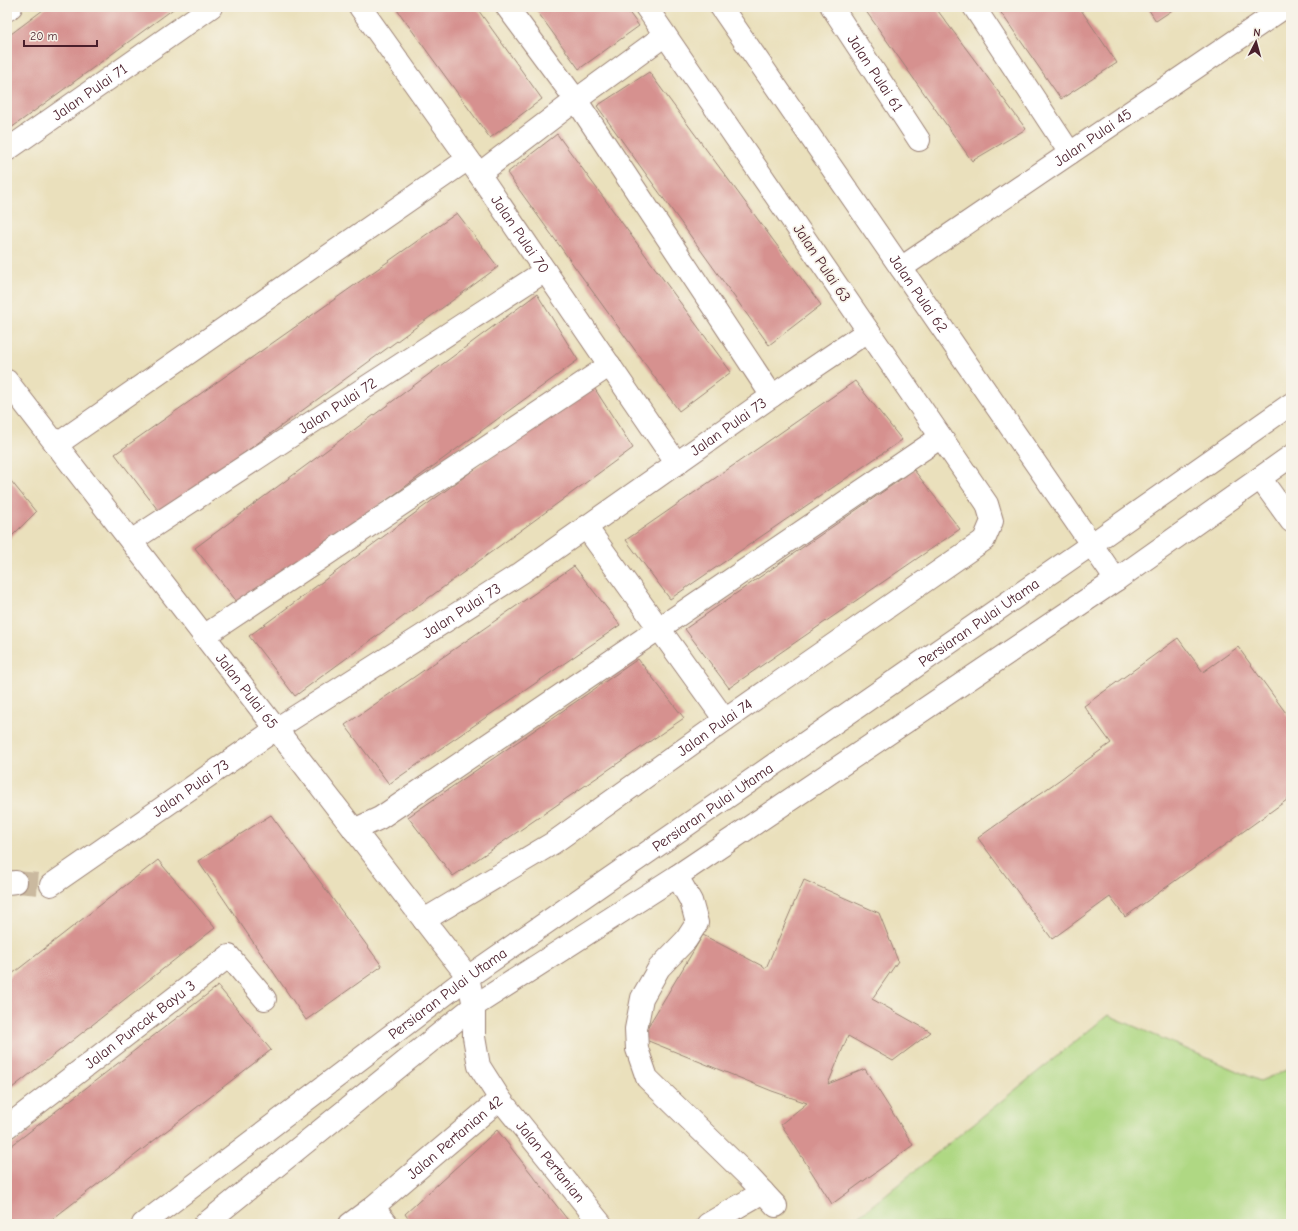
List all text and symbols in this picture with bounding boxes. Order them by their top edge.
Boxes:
scale bar [24,22,97,48]
north arrow [1236,22,1276,62]
text: N [1253,26,1261,39]
text: 20 m [30,29,58,43]
street label: Jalan Pulai 61 [843,31,907,115]
street label: Jalan Pulai 71 [49,59,131,125]
street label: Jalan Pulai 45 [1051,105,1135,170]
street label: Jalan Pulai 70 [487,192,553,277]
street label: Jalan Pulai 63 [789,221,855,305]
street label: Jalan Pulai 62 [885,251,952,336]
street label: Jalan Pulai 72 [295,374,380,438]
street label: Jalan Pulai 73 [687,394,770,460]
street label: Persiaran Pulai Utama [915,574,1043,671]
street label: Jalan Pulai 73 [419,579,504,642]
street label: Jalan Pulai 65 [212,650,282,732]
street label: Jalan Pulai 74 [674,695,756,760]
street label: Jalan Pulai 73 [149,755,232,821]
street label: Persiaran Pulai Utama [649,759,777,855]
street label: Persiaran Pulai Utama [385,944,510,1043]
street label: Jalan Puncak Bayu 3 [81,976,199,1073]
street label: Jalan Pertanian 42 [403,1092,506,1183]
street label: Jalan Pertanian [512,1117,589,1206]

